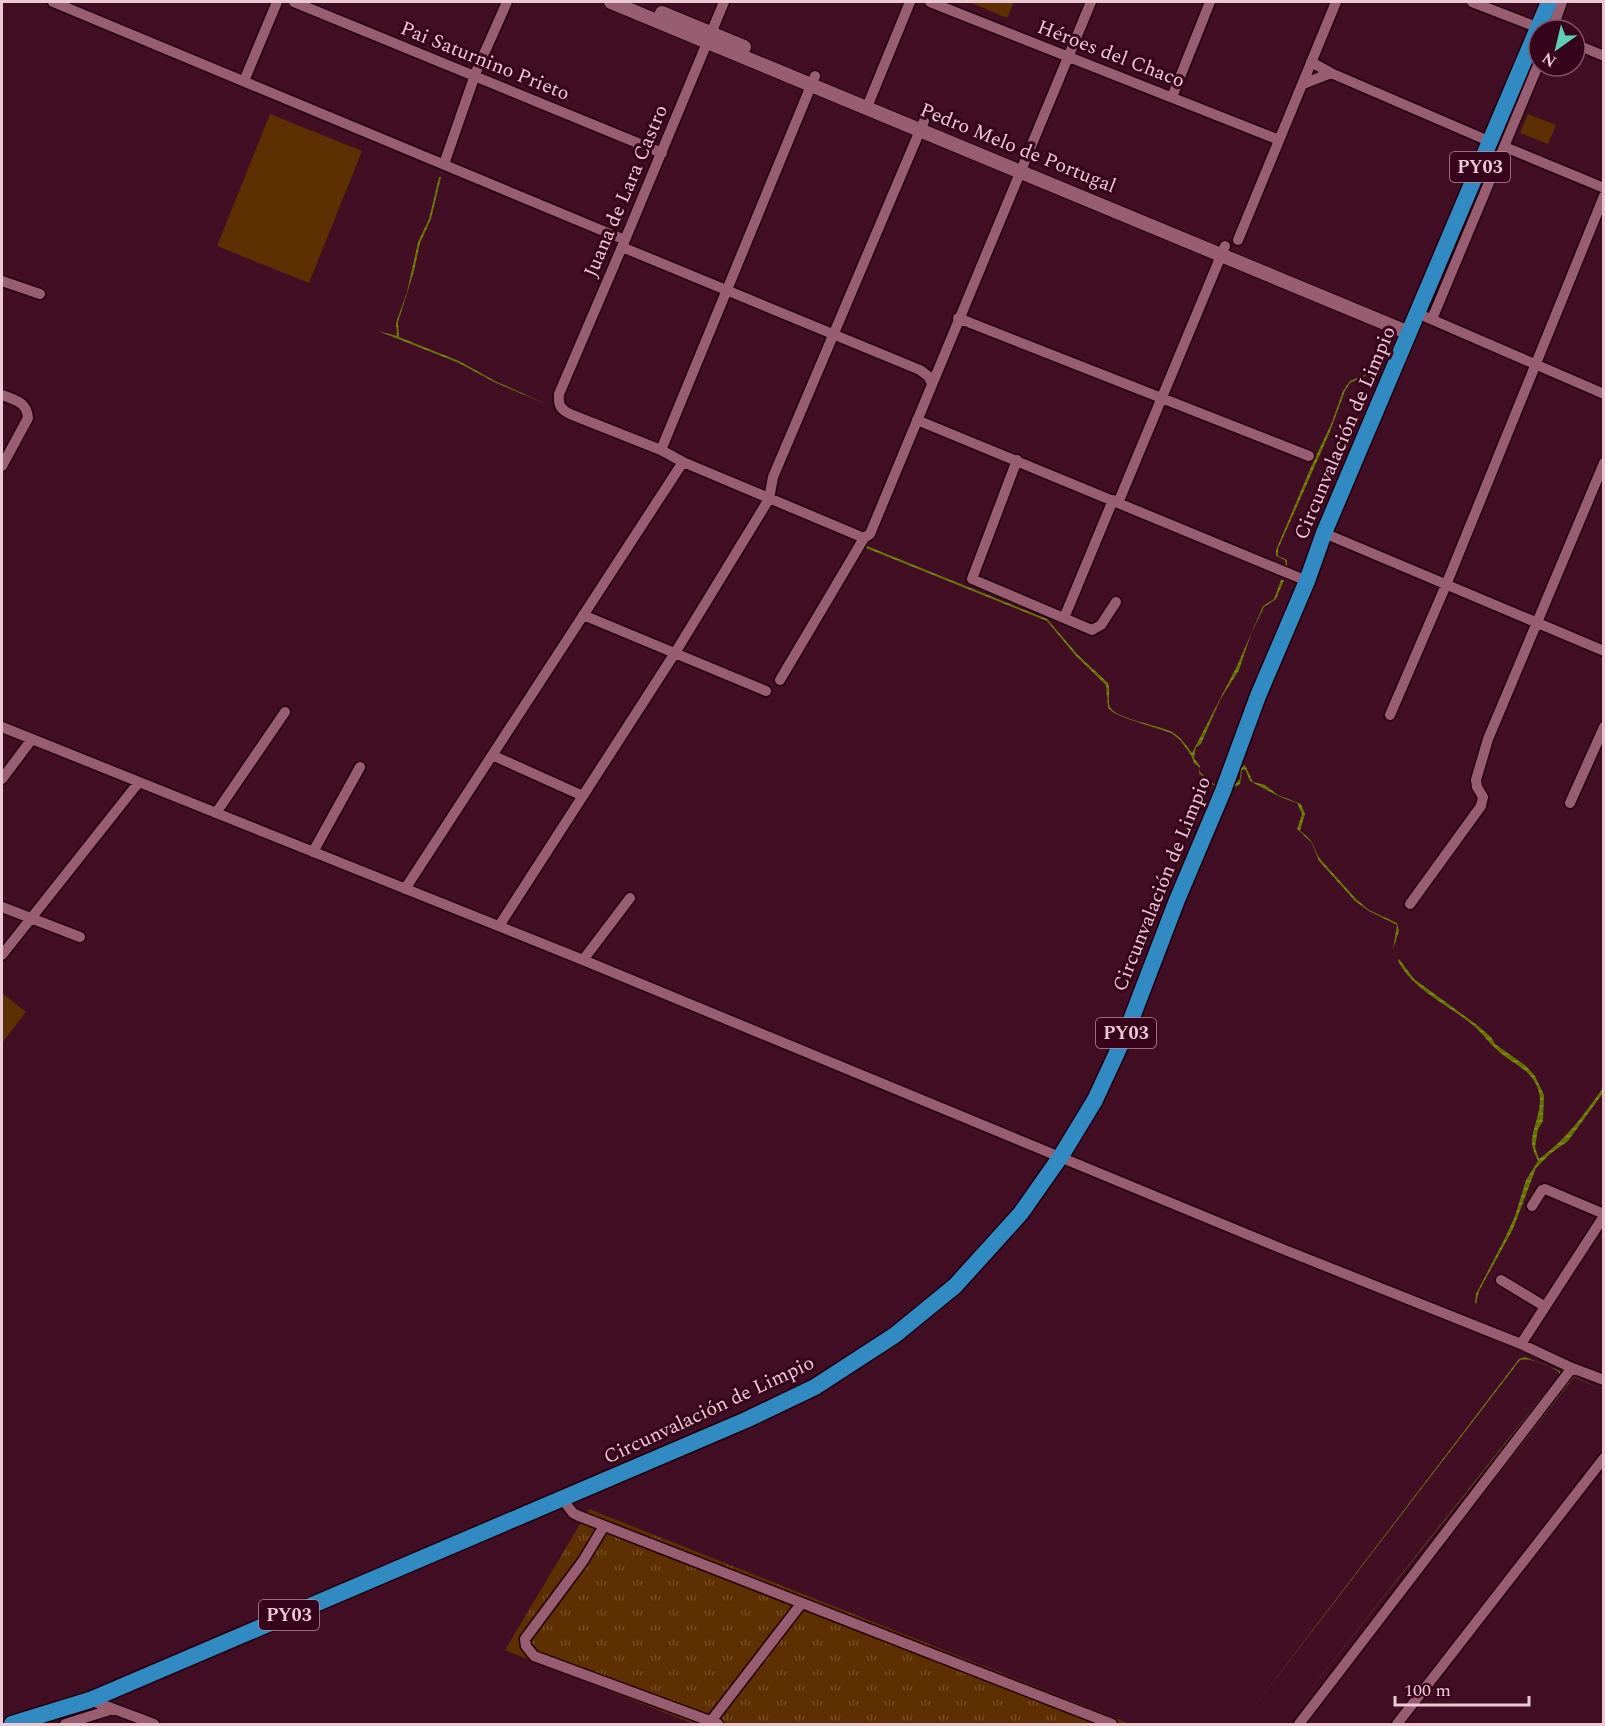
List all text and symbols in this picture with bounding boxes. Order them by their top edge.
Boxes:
street label: Héroes del Chaco [1033,12,1189,96]
street label: Pai Saturnino Prieto [396,13,574,109]
north arrow [1527,18,1587,78]
text: N [1537,46,1561,73]
street label: Pedro Melo de Portugal [915,95,1121,201]
street label: Juana de Lara Castro [576,100,676,282]
road number: PY03 [1450,152,1510,182]
street label: Circunvalación de Limpio [1286,321,1404,545]
street label: Circunvalación de Limpio [1105,772,1219,996]
road number: PY03 [1096,1018,1156,1048]
street label: Circunvalación de Limpio [599,1348,819,1472]
road number: PY03 [259,1600,319,1630]
scale bar [1395,1669,1528,1707]
text: 100 m [1404,1677,1451,1704]

